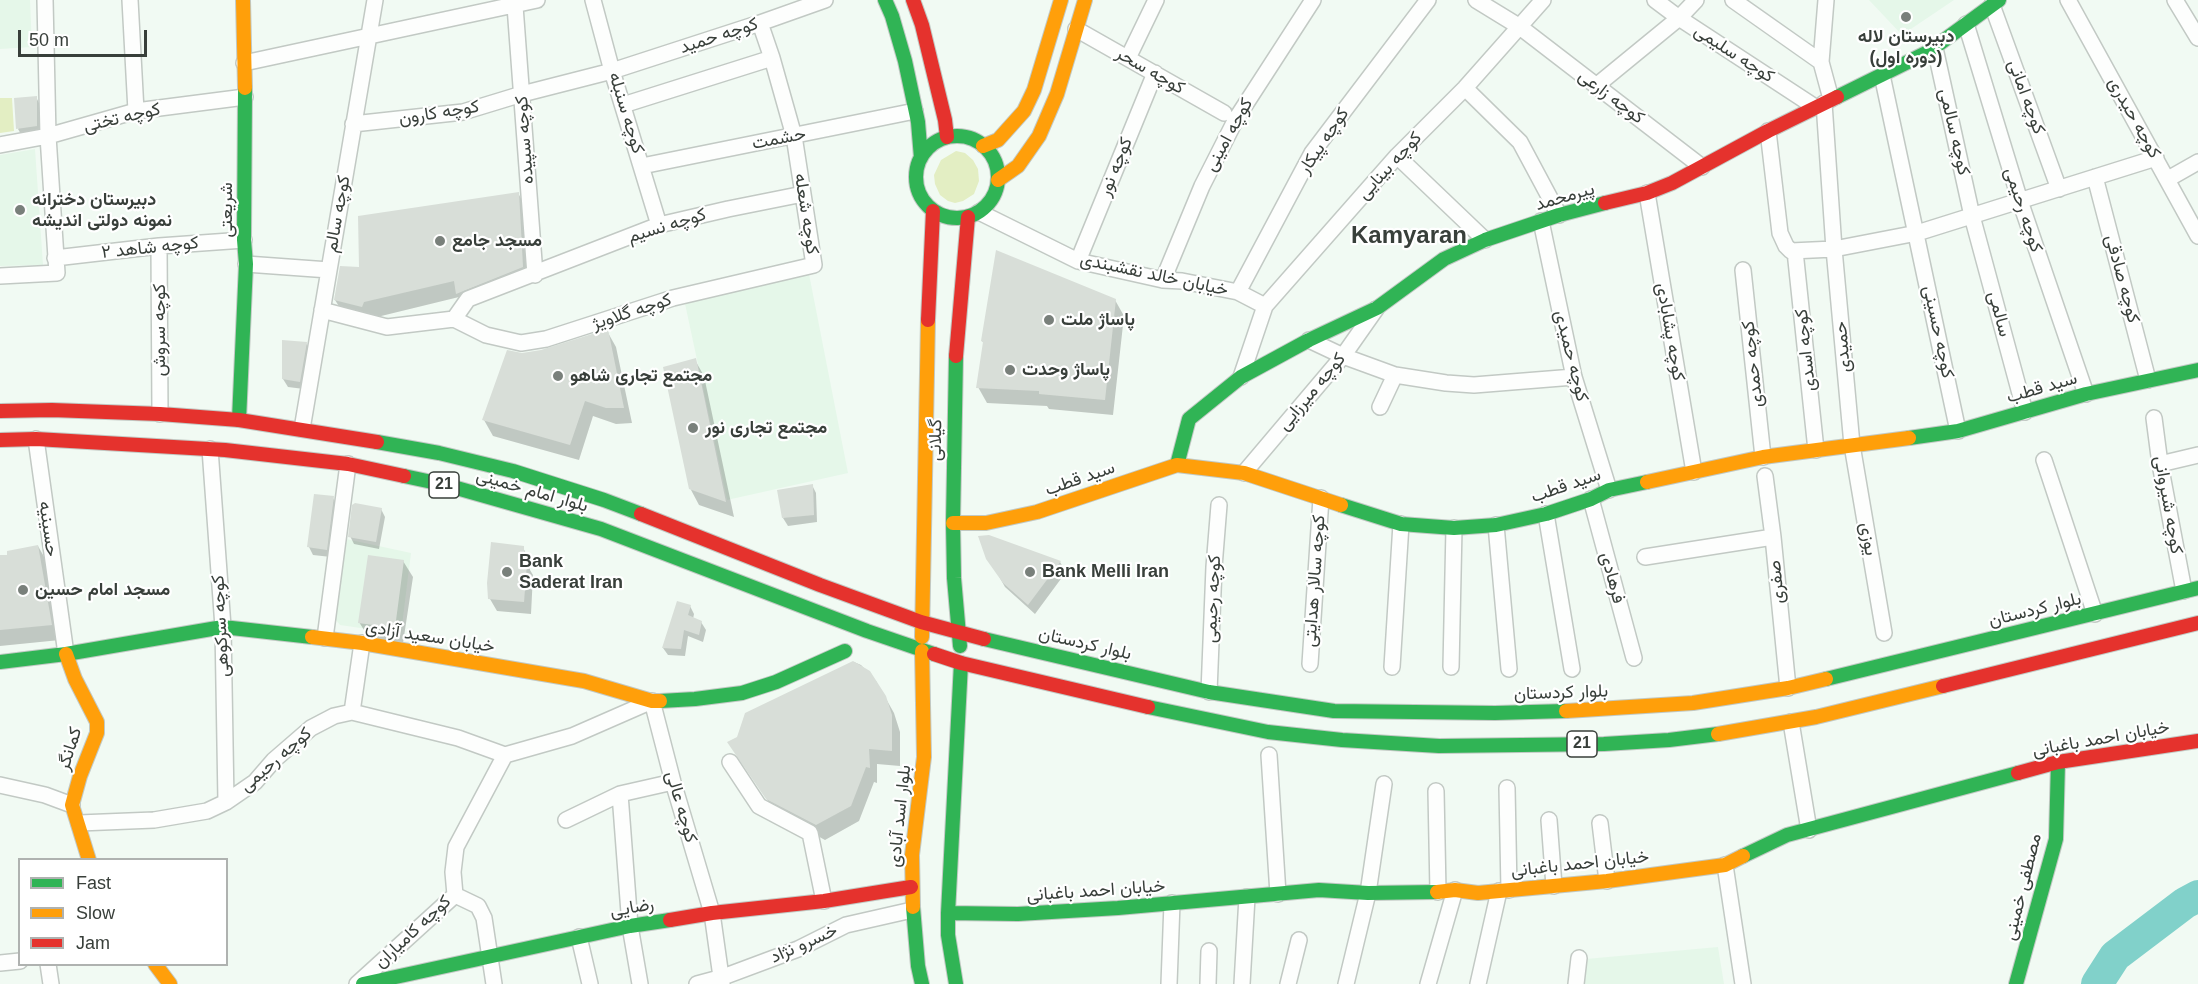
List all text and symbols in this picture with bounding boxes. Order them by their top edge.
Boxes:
marker: دبیرستان لاله (دوره اول) [1899,10,1913,24]
street label: کوچه حمید [677,13,761,59]
scale bar [21,18,150,56]
street label: کوچه سلیمی [1690,20,1778,88]
place label: دبیرستان لاله (دوره اول) [1858,26,1954,68]
text: 50 m [29,30,69,50]
street label: کوچه سحر [1112,43,1188,99]
street label: کوچه امانی [2003,57,2049,137]
street label: کوچه زارعی [1574,65,1648,129]
street label: کوچه سنبله [603,70,649,156]
street label: کوچه حیدری [2103,74,2165,162]
street label: کوچه سالمی [1933,86,1975,178]
street label: کوچه سپیده [511,95,539,185]
street label: کوچه امینی [1200,95,1258,175]
street label: کوچه کارون [397,96,481,130]
street label: کوچه تختی [81,99,163,137]
street label: کوچه پیکار [1294,104,1354,178]
street label: حشمت [750,123,808,155]
street label: کوچه بینایی [1353,128,1427,204]
street label: کوچه نور [1094,134,1138,200]
street label: کوچه رحیمی [1999,165,2047,255]
street label: کوچه شعله [789,172,823,256]
street label: کوچه سالم [321,174,355,254]
street label: پیرمحمد [1533,178,1597,216]
street label: شریعتی [216,182,238,238]
place label: دبیرستان دخترانه نمونه دولتی اندیشه [32,189,172,232]
marker: دبیرستان دخترانه نمونه دولتی اندیشه [13,203,27,217]
street label: کوچه نسیم [625,204,709,248]
district label: Kamyaran [1351,222,1467,250]
place label: مسجد جامع [452,230,542,252]
street label: کوچه شاهد ۲ [100,232,200,264]
street label: کوچه صادقی [2100,232,2144,326]
marker: مسجد جامع [433,234,447,248]
street label: خیابان خالد نقشبندی [1078,249,1230,301]
street label: کوچه پشابادی [1651,281,1689,383]
street label: کوچه سروش [149,284,171,376]
street label: کوچه حسینی [1918,284,1958,380]
street label: کوچه گلاویژ [589,289,675,335]
street label: سالمی [1983,289,2015,339]
street label: کوچه حمیدی [1549,308,1593,404]
street label: کوچه اسدی [1791,308,1821,392]
place label: پاساژ ملت [1061,309,1135,331]
marker: پاساژ ملت [1042,313,1056,327]
street label: کوچه حمدی [1738,320,1768,408]
street label: حمیدی [1830,321,1856,373]
street label: کوچه میرزایی [1273,349,1351,435]
place label: پاساژ وحدت [1022,359,1110,381]
marker: پاساژ وحدت [1003,363,1017,377]
place label: مجتمع تجاری شاهو [570,365,712,387]
street label: سید قطب [2004,368,2080,408]
marker: مجتمع تجاری شاهو [551,369,565,383]
place label: مجتمع تجاری نور [705,417,827,439]
street label: گیلانی [925,419,947,461]
marker: مجتمع تجاری نور [686,421,700,435]
street label: کوچه شیروانی [2149,454,2187,556]
street label: سید قطب [1042,457,1118,501]
street label: سید قطب [1528,464,1604,508]
street label: بلوار امام خمینی [474,465,590,517]
road number: 21 [429,472,459,498]
street label: حسینیه [33,500,63,558]
street label: کوچه سالار هدایتی [1300,514,1330,648]
street label: یوزی [1854,521,1882,557]
street label: فرهادی [1595,550,1629,606]
place label: Bank Saderat Iran [519,551,623,594]
street label: کوچه رحیمی [1200,554,1226,644]
street label: صفری [1764,559,1790,605]
place label: Bank Melli Iran [1042,561,1169,583]
marker: Bank Saderat Iran [500,565,514,579]
marker: Bank Melli Iran [1023,565,1037,579]
street label: کوچه سرکوهی [208,574,234,678]
place label: مسجد امام حسین [35,579,170,601]
marker: مسجد امام حسین [16,583,30,597]
street label: بلوار کردستان [1987,588,2083,632]
street label: خیابان سعید آزادی [364,616,496,658]
street label: بلوار کردستان [1037,623,1133,665]
street label: بلوار کردستان [1513,681,1609,705]
street label: خیابان احمد باغبانی [2031,716,2171,762]
street label: کوچه رحیمی [236,723,316,797]
street label: کمانگر [53,725,87,773]
road number: 21 [1567,731,1597,757]
street label: بلوار اسد آبادی [884,764,916,868]
street label: کوچه عالی [661,769,701,845]
street label: مصطفی خمینی [1999,831,2047,943]
street label: خیابان احمد باغبانی [1510,846,1650,882]
legend [18,858,228,966]
text: Fast [76,873,111,893]
street label: خیابان احمد باغبانی [1026,875,1166,907]
street label: کوچه کامیاران [370,891,456,973]
street label: رضایی [608,894,656,922]
text: Slow [76,903,115,923]
street label: خسرو نژاد [767,920,841,968]
text: Jam [76,933,110,953]

